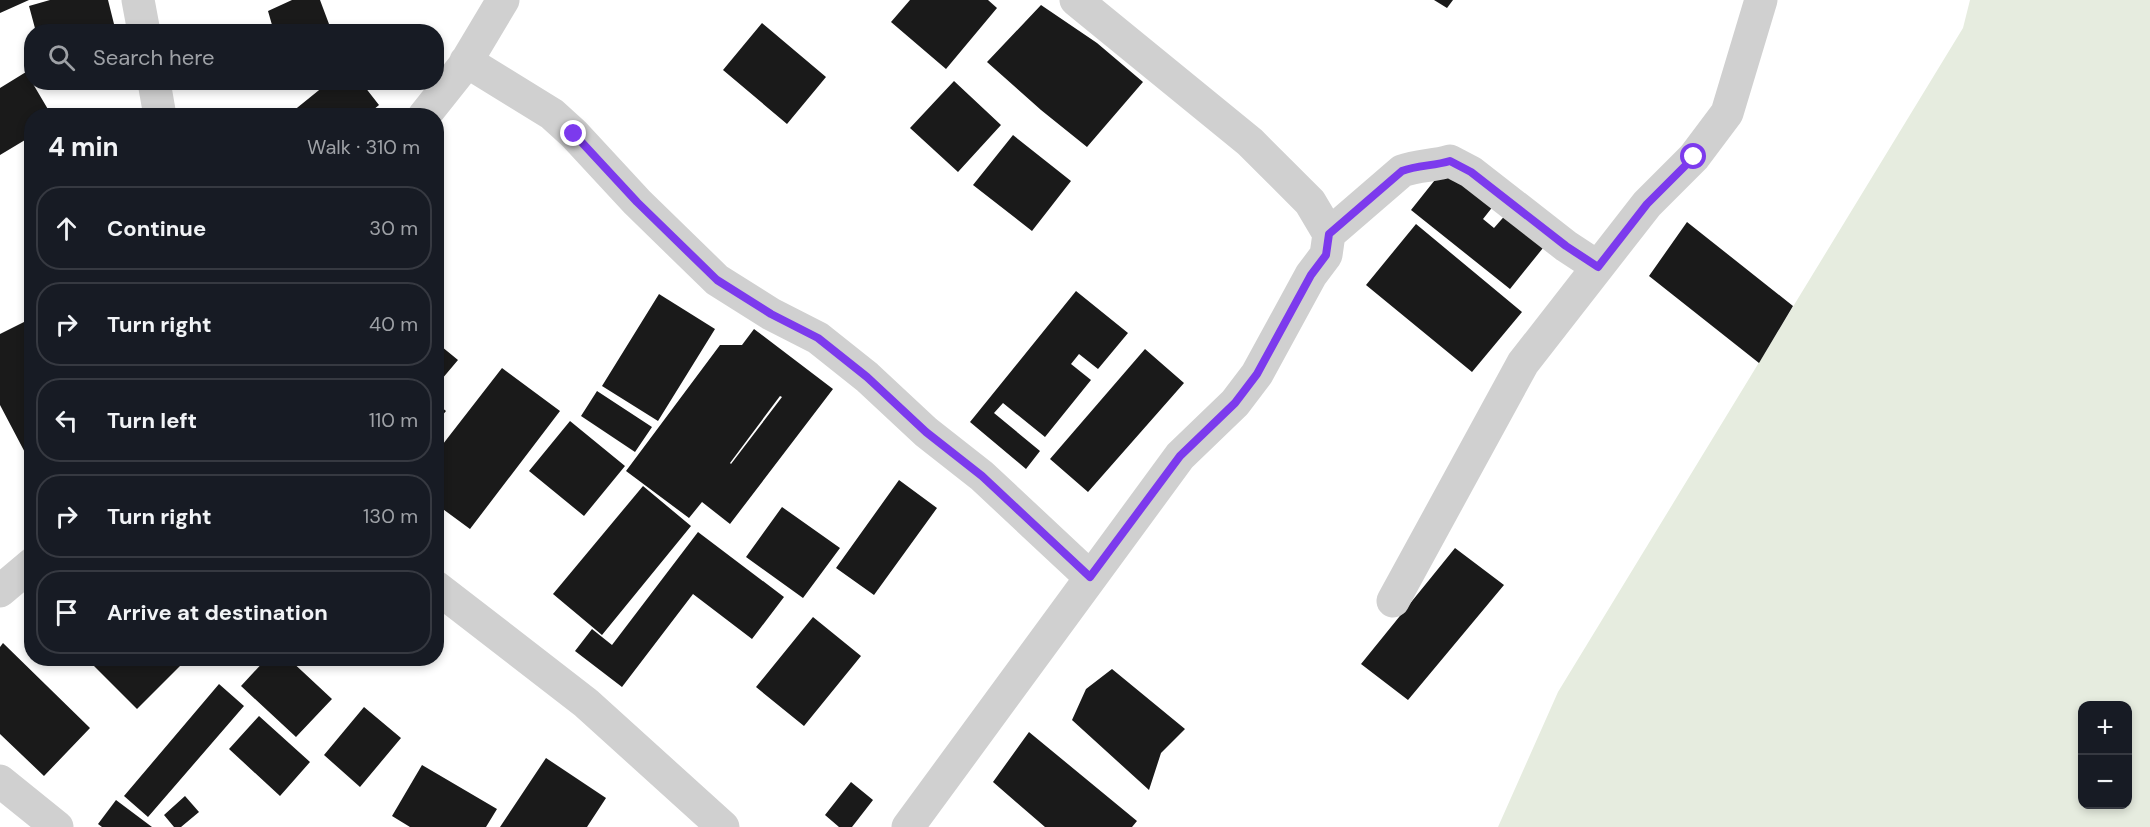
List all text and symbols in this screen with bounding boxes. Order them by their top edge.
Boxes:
search box [24,24,444,90]
icon: search [45,41,78,74]
text: Search here [93,43,214,72]
route end [560,120,586,146]
text: 4 min [48,130,119,164]
text: Walk · 310 m [307,134,420,160]
route start [1680,143,1706,169]
icon: ahead [50,212,83,245]
text: Continue [107,214,206,243]
text: 30 m [369,215,418,241]
icon: right [50,308,83,341]
text: Turn right [107,310,212,339]
text: 40 m [369,311,418,337]
icon: left [50,404,83,437]
text: Turn left [107,406,197,435]
text: 110 m [369,407,418,433]
icon: right [50,500,83,533]
text: Turn right [107,502,212,531]
text: 130 m [363,503,418,529]
icon: arrive [50,596,83,629]
text: Arrive at destination [107,598,328,627]
map controls [2078,701,2132,809]
button: + [2078,701,2132,755]
button: − [2078,755,2132,809]

